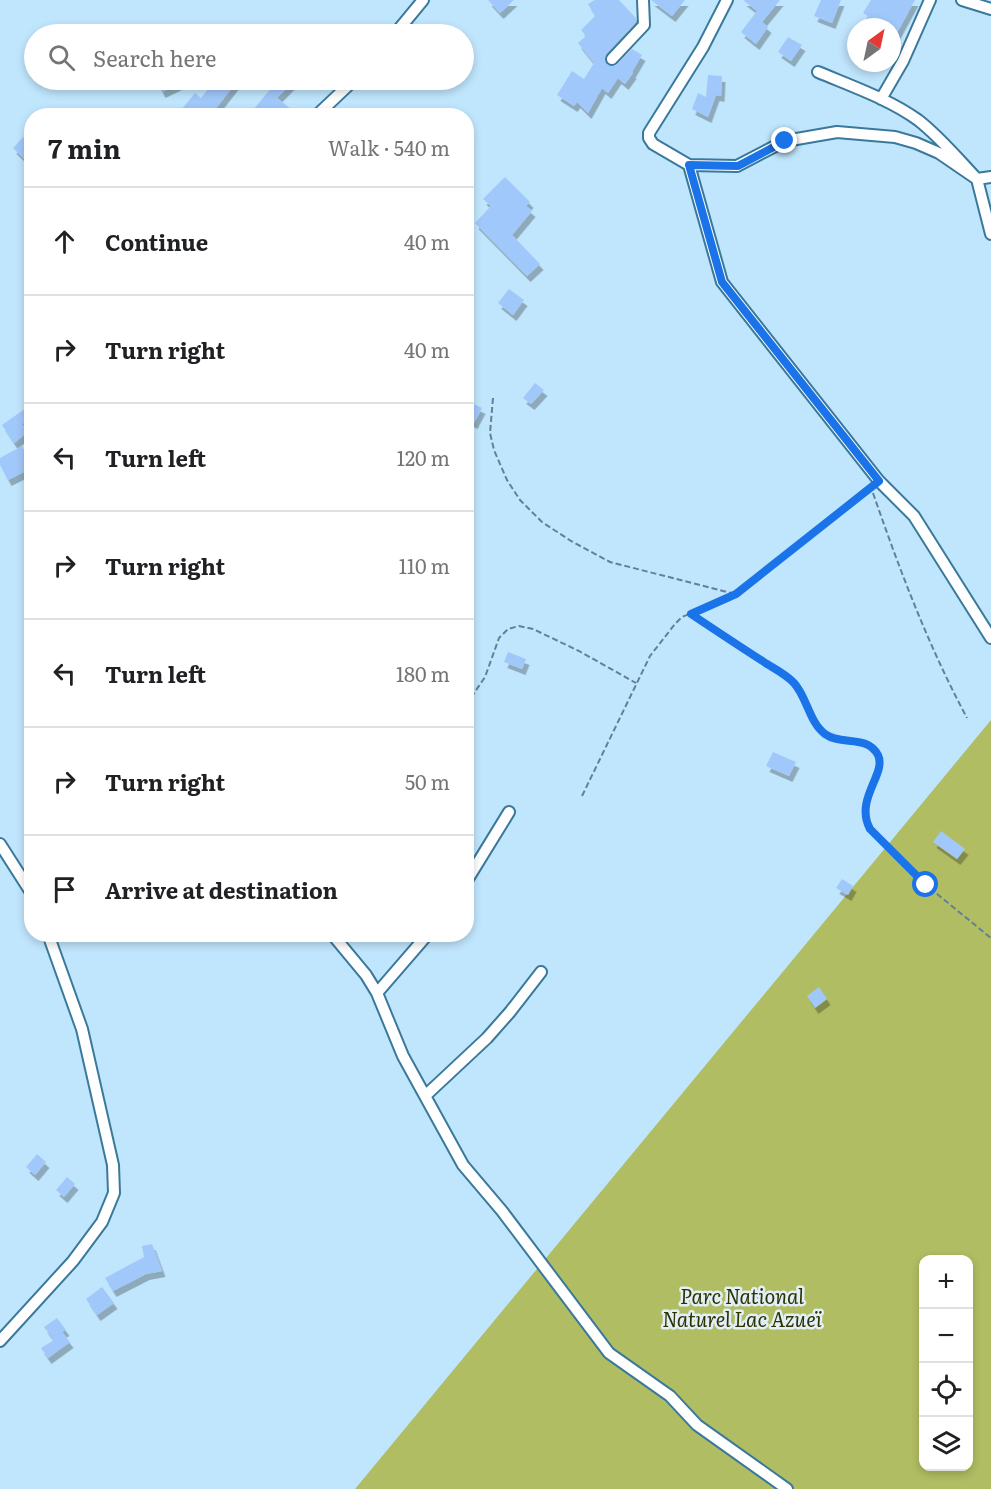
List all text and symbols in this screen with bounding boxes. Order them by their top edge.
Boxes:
north arrow [847,18,901,72]
search box [24,24,474,90]
icon: search [45,41,78,74]
text: Search here [93,41,216,74]
route end [771,127,797,153]
text: 7 min [48,128,121,167]
text: Walk · 540 m [328,132,450,162]
icon: ahead [48,225,81,258]
text: Continue [105,225,208,258]
text: 40 m [404,226,450,256]
icon: right [48,333,81,366]
text: Turn right [105,333,225,366]
text: 40 m [404,334,450,364]
icon: left [48,441,81,474]
text: Turn left [105,441,206,474]
text: 120 m [397,442,450,472]
icon: right [48,549,81,582]
text: Turn right [105,549,225,582]
text: 110 m [399,550,450,580]
icon: left [48,657,81,690]
text: Turn left [105,657,206,690]
text: 180 m [396,658,450,688]
icon: right [48,765,81,798]
text: Turn right [105,765,225,798]
text: 50 m [405,766,450,796]
route start [912,871,938,897]
icon: arrive [48,873,81,906]
text: Arrive at destination [105,873,338,906]
map controls [919,1255,973,1471]
button: + [919,1255,973,1309]
park label: Parc National Naturel Lac Azueï [662,1280,822,1333]
button: − [919,1309,973,1363]
button: locate [919,1363,973,1417]
button: layers [919,1417,973,1471]

